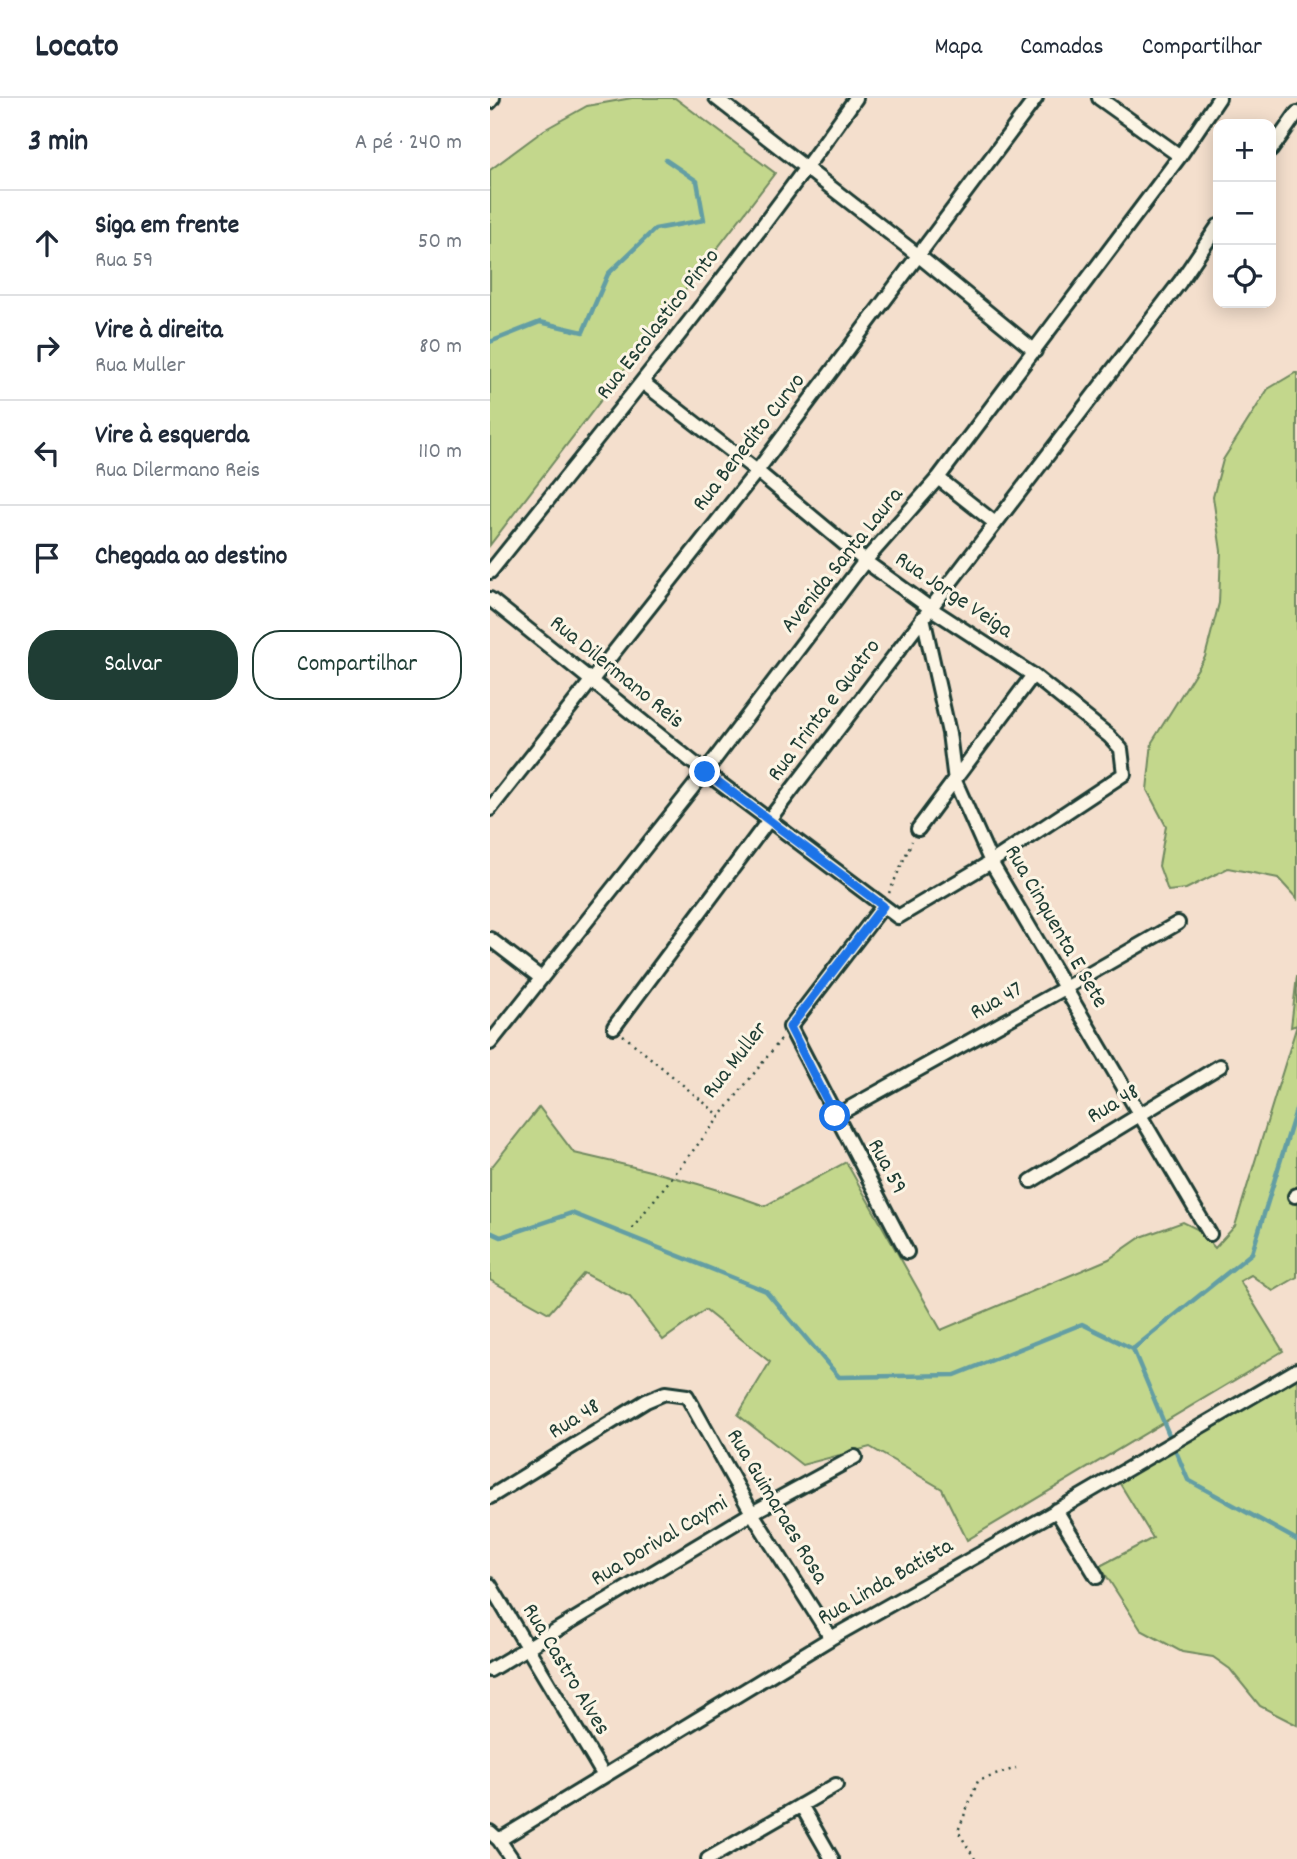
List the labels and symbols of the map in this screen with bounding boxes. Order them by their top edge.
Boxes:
street label: Rua Escolastico Pinto [589,242,729,408]
street label: Rua Benedito Curvo [685,367,815,519]
street label: Avenida Santa Laura [774,480,913,641]
street label: Rua Jorge Veiga [887,544,1020,648]
street label: Rua Dilermano Reis [541,608,691,738]
street label: Rua Trinta e Quatro [760,633,890,789]
route end [689,756,720,787]
street label: Rua Cinquenta E Sete [995,839,1115,1015]
street label: Rua 47 [965,974,1029,1030]
street label: Rua Muller [695,1015,777,1107]
street label: Rua 48 [1082,1076,1146,1134]
route start [819,1100,850,1131]
street label: Rua 59 [858,1133,914,1201]
street label: Rua 48 [543,1391,607,1449]
street label: Rua Guimaraes Rosa [717,1423,836,1592]
street label: Rua Dorival Caymi [585,1488,735,1596]
street label: Rua Linda Batista [812,1530,961,1635]
street label: Rua Castro Alves [512,1598,618,1742]

